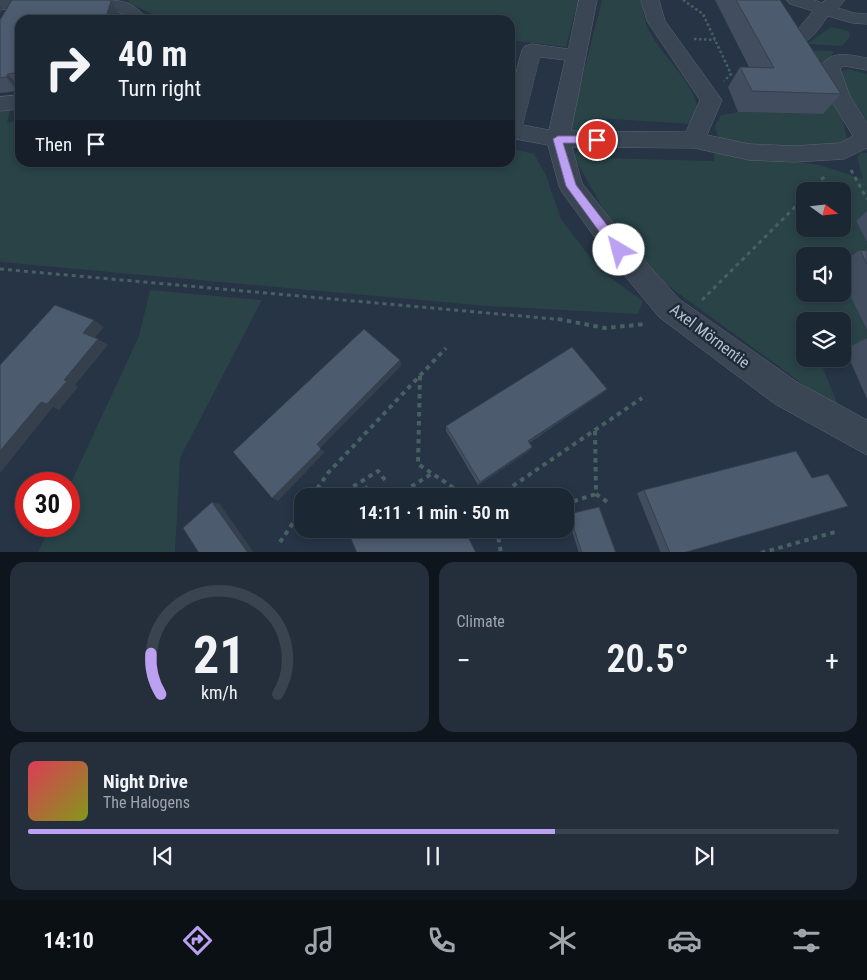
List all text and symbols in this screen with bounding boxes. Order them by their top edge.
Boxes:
text: 40 m [118,34,187,75]
icon: right [35,35,100,100]
text: Turn right [118,76,201,101]
pin [576,119,618,161]
icon: arrive [583,126,611,154]
icon: arrive [82,130,110,158]
text: Then [35,133,72,156]
north arrow [796,182,851,238]
map controls [796,182,851,367]
position arrow [592,223,644,275]
button: sound [796,247,851,302]
street label: Axel Mörnentie [666,300,754,372]
button: layers [796,312,851,367]
speed limit sign: 30 [15,472,80,537]
text: 14:11 · 1 min · 50 m [359,501,509,524]
text: Climate [457,612,505,631]
text: 21 [193,625,246,686]
text: 20.5° [606,637,689,681]
text: − [457,644,471,677]
text: + [825,644,839,677]
text: km/h [201,682,238,703]
text: Night Drive [103,770,188,793]
text: The Halogens [103,793,190,812]
icon: previous [149,842,177,870]
icon: pause [419,842,447,870]
icon: next [690,842,718,870]
icon: directions [180,923,215,958]
icon: music [302,923,337,958]
icon: phone [424,923,459,958]
icon: climate [545,923,580,958]
icon: car [667,923,702,958]
icon: filters [789,923,824,958]
text: 14:10 [43,928,94,953]

